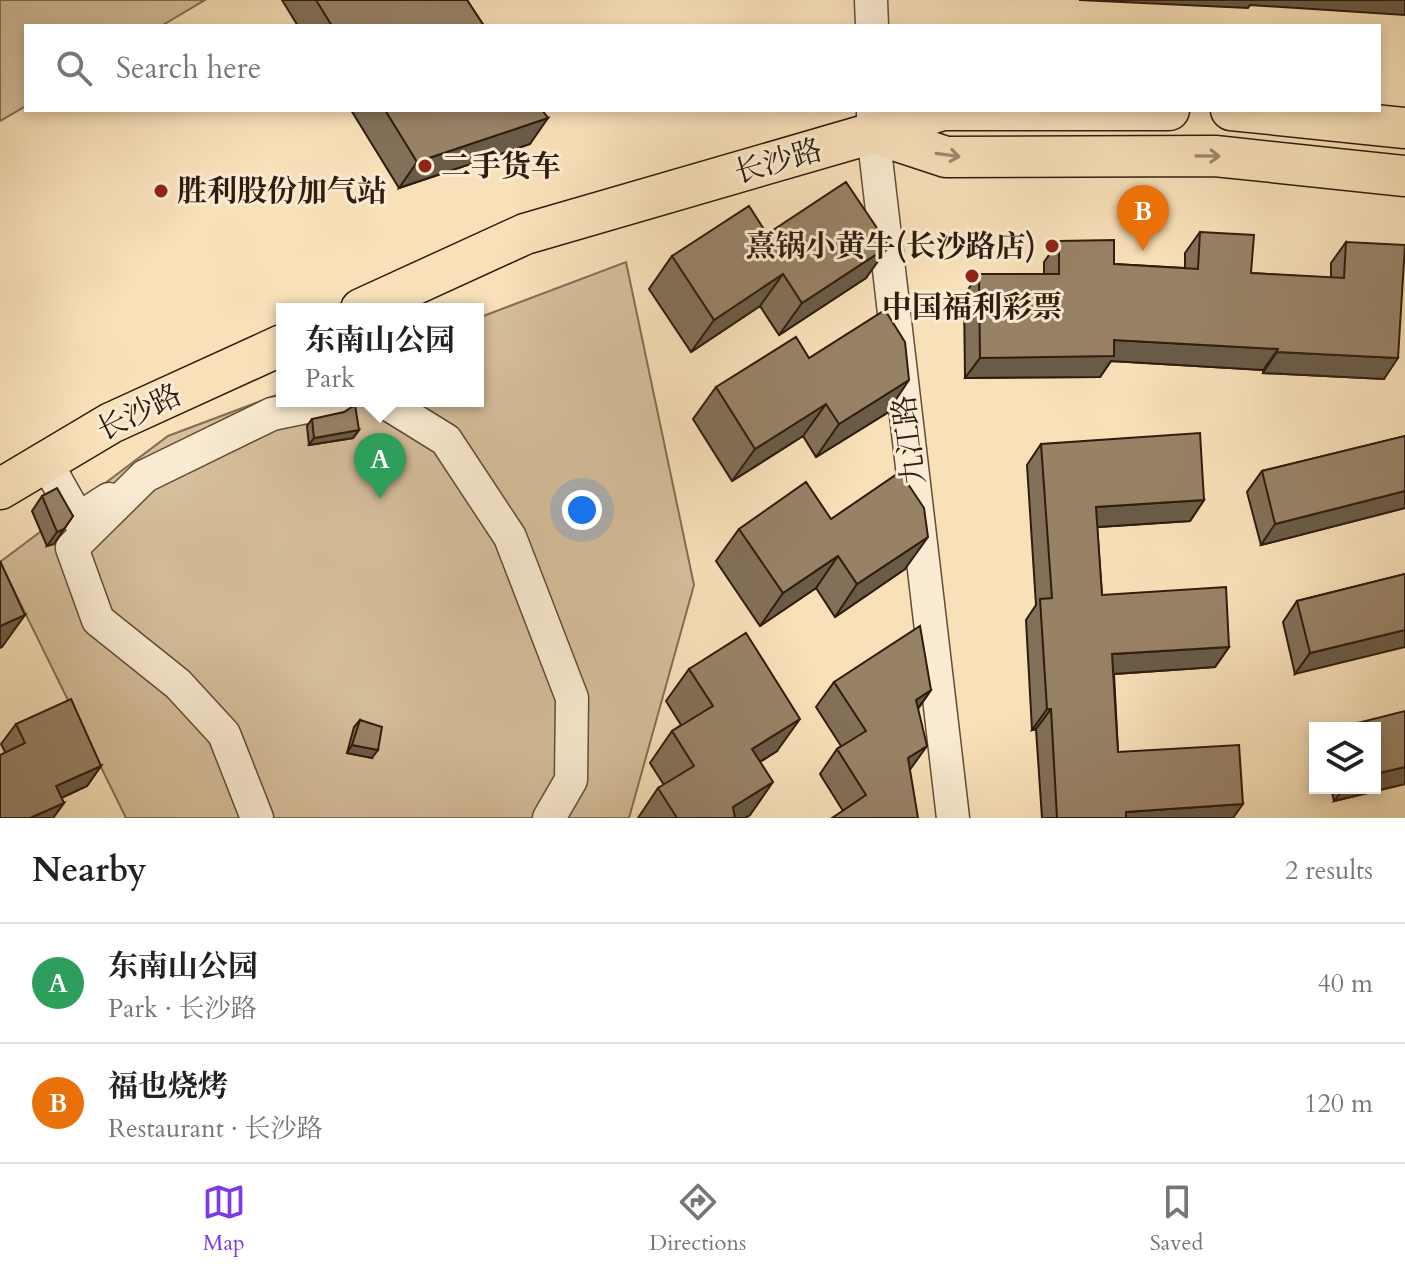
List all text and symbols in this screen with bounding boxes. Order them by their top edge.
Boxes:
search box [24,24,1381,112]
icon: search [52,46,96,90]
text: Search here [116,48,261,89]
street label: 长沙路 [729,129,827,194]
place label: 二手货车 [441,146,561,187]
one-way arrow [935,148,960,163]
one-way arrow [1194,148,1221,164]
marker: 二手货车 [416,157,434,175]
place label: 胜利股份加气站 [177,171,387,212]
marker: 胜利股份加气站 [152,182,170,200]
pin: B [1117,185,1169,251]
place label: 熹锅小黄牛(长沙路店) [746,226,1036,267]
marker: 熹锅小黄牛(长沙路店) [1043,237,1061,255]
marker: 中国福利彩票 [963,267,981,285]
place label: 中国福利彩票 [882,287,1062,328]
popup [276,303,484,407]
text: 东南山公园 [305,320,455,361]
text: Park [305,361,355,396]
street label: 长沙路 [90,374,189,451]
street label: 九江路 [884,393,935,487]
pin: A [354,433,406,499]
your location [562,490,602,530]
map controls [1309,722,1381,794]
button: layers [1309,722,1381,794]
text: Nearby [32,847,147,893]
text: 2 results [1285,853,1373,888]
text: 东南山公园 [108,946,258,987]
text: A [48,966,68,1001]
text: 40 m [1317,966,1373,1001]
text: Park · 长沙路 [108,991,257,1026]
text: 福也烧烤 [108,1066,228,1107]
text: B [49,1086,67,1121]
text: 120 m [1304,1086,1373,1121]
text: Restaurant · 长沙路 [108,1111,323,1146]
tab: Map [202,1180,246,1258]
tab: Directions [649,1180,746,1258]
tab: Saved [1150,1180,1203,1258]

